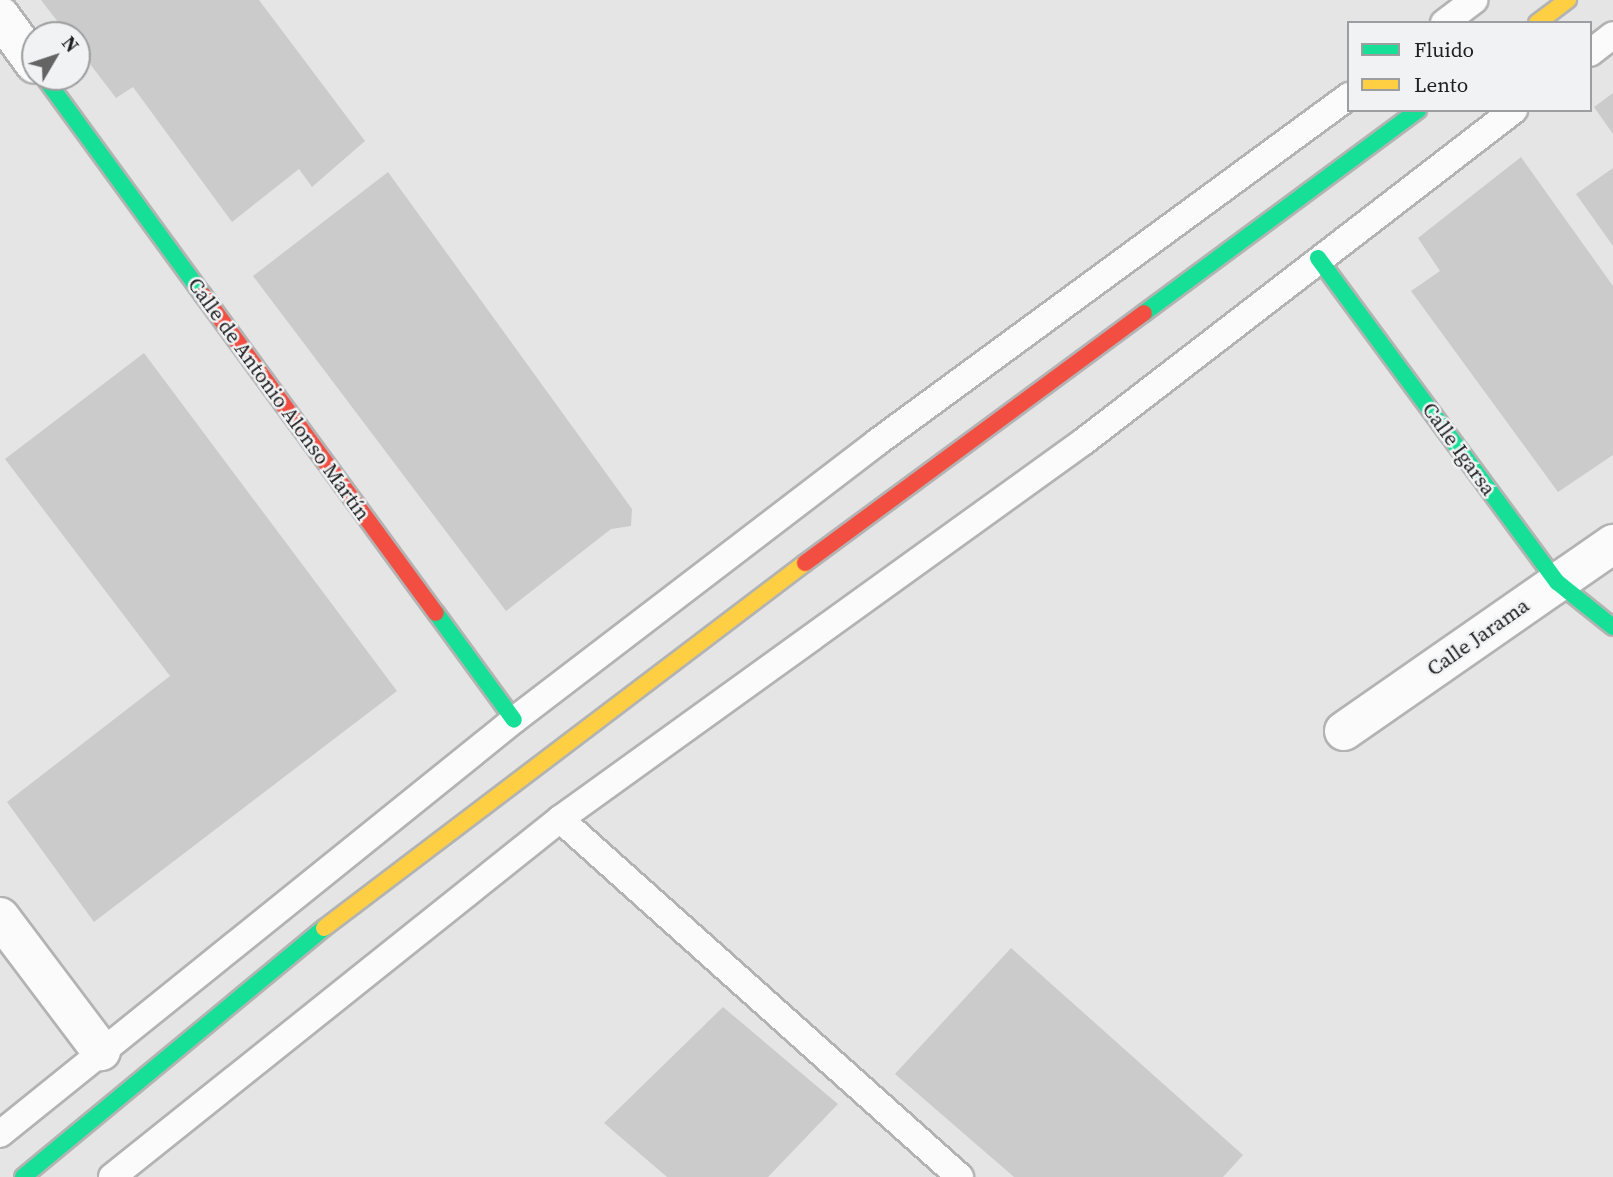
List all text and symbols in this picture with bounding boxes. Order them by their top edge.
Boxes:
north arrow [21,21,91,91]
legend [1347,21,1592,112]
text: N [56,30,85,58]
text: Fluido [1414,35,1474,64]
text: Lento [1414,70,1468,99]
street label: Calle de Antonio Alonso Martín [182,273,376,525]
street label: Calle Igarsa [1417,398,1501,500]
street label: Calle Jarama [1422,593,1534,681]

